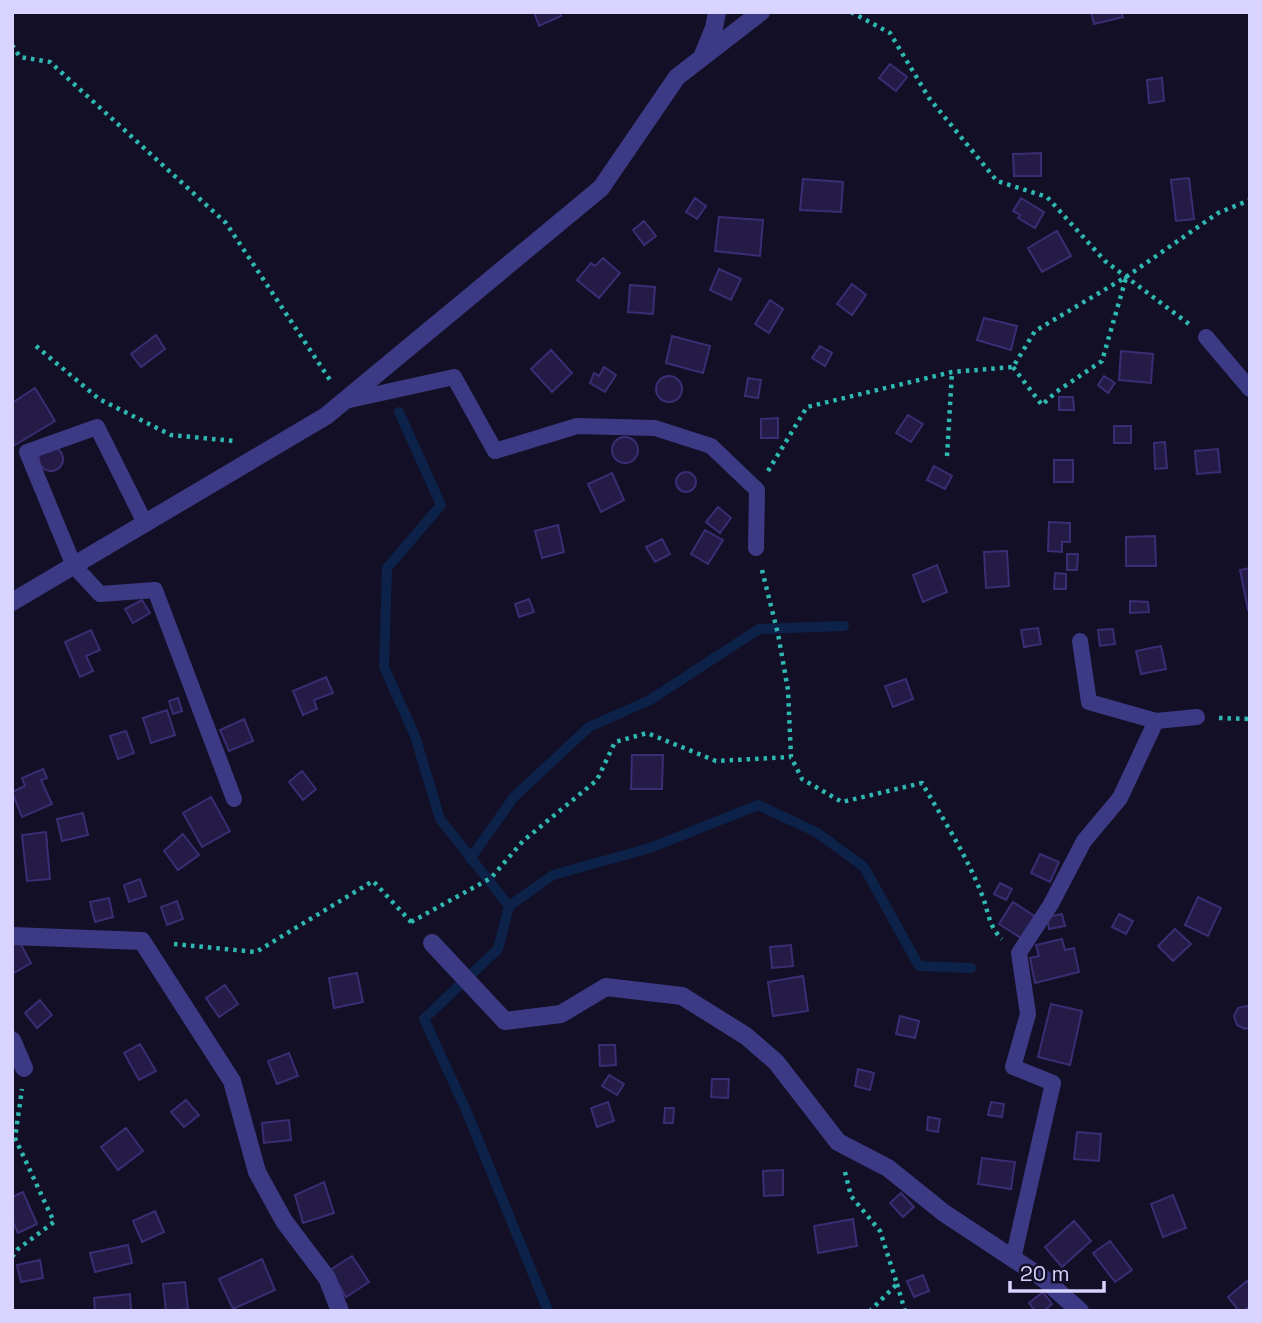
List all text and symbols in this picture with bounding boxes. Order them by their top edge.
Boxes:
scale bar [1010,1250,1104,1294]
text: 20 m [1020,1260,1070,1287]

